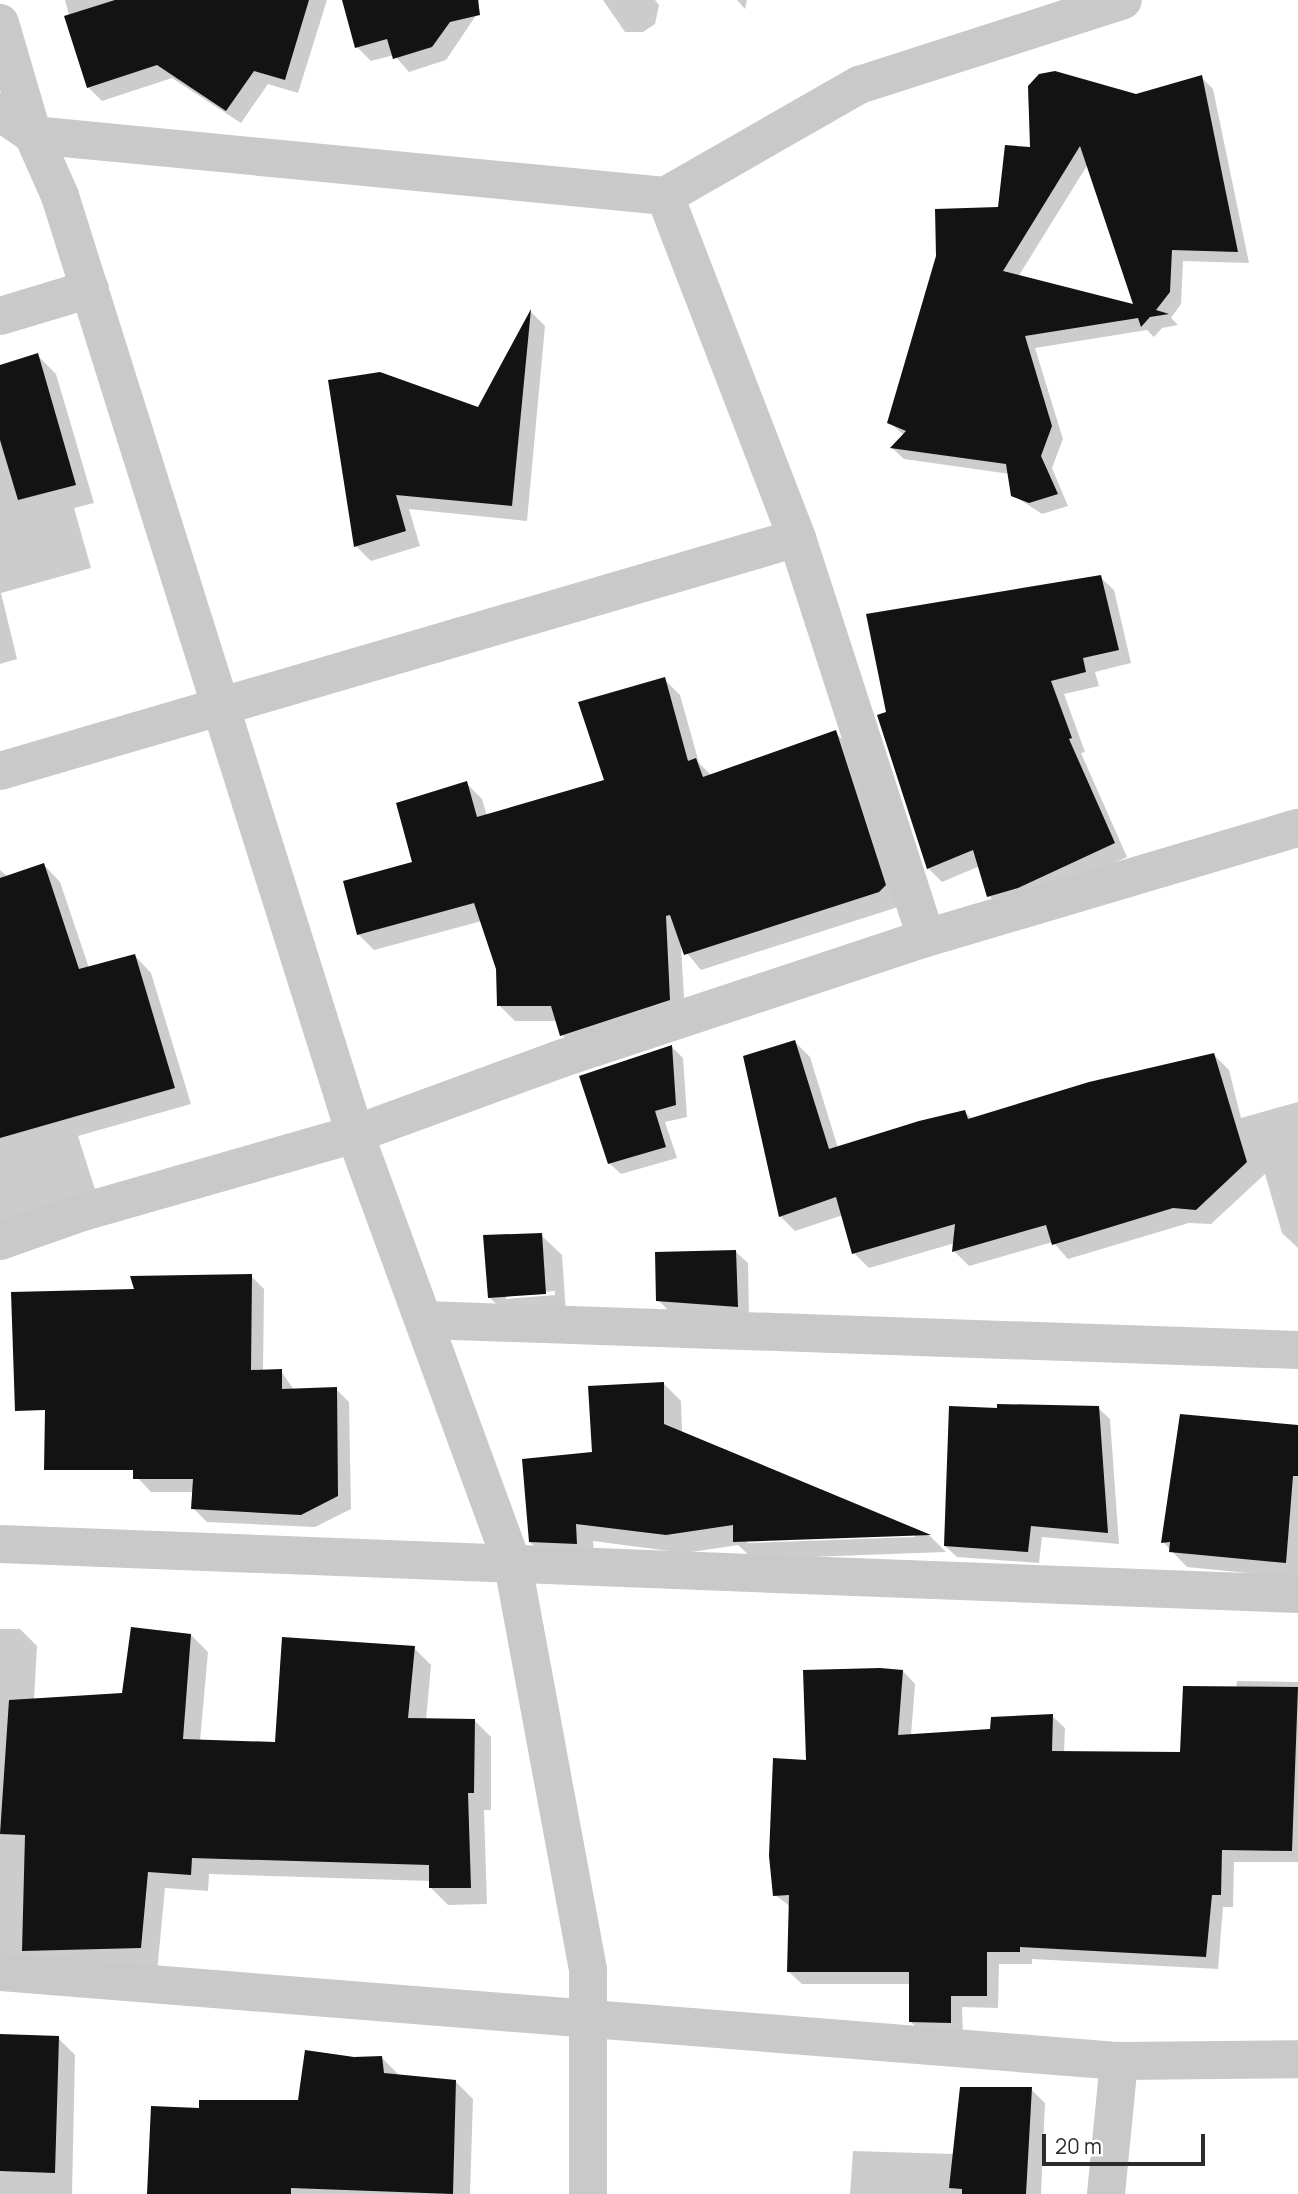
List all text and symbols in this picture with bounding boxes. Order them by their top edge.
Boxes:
scale bar [1046,2120,1209,2164]
text: 20 m [1055,2132,1102,2160]

